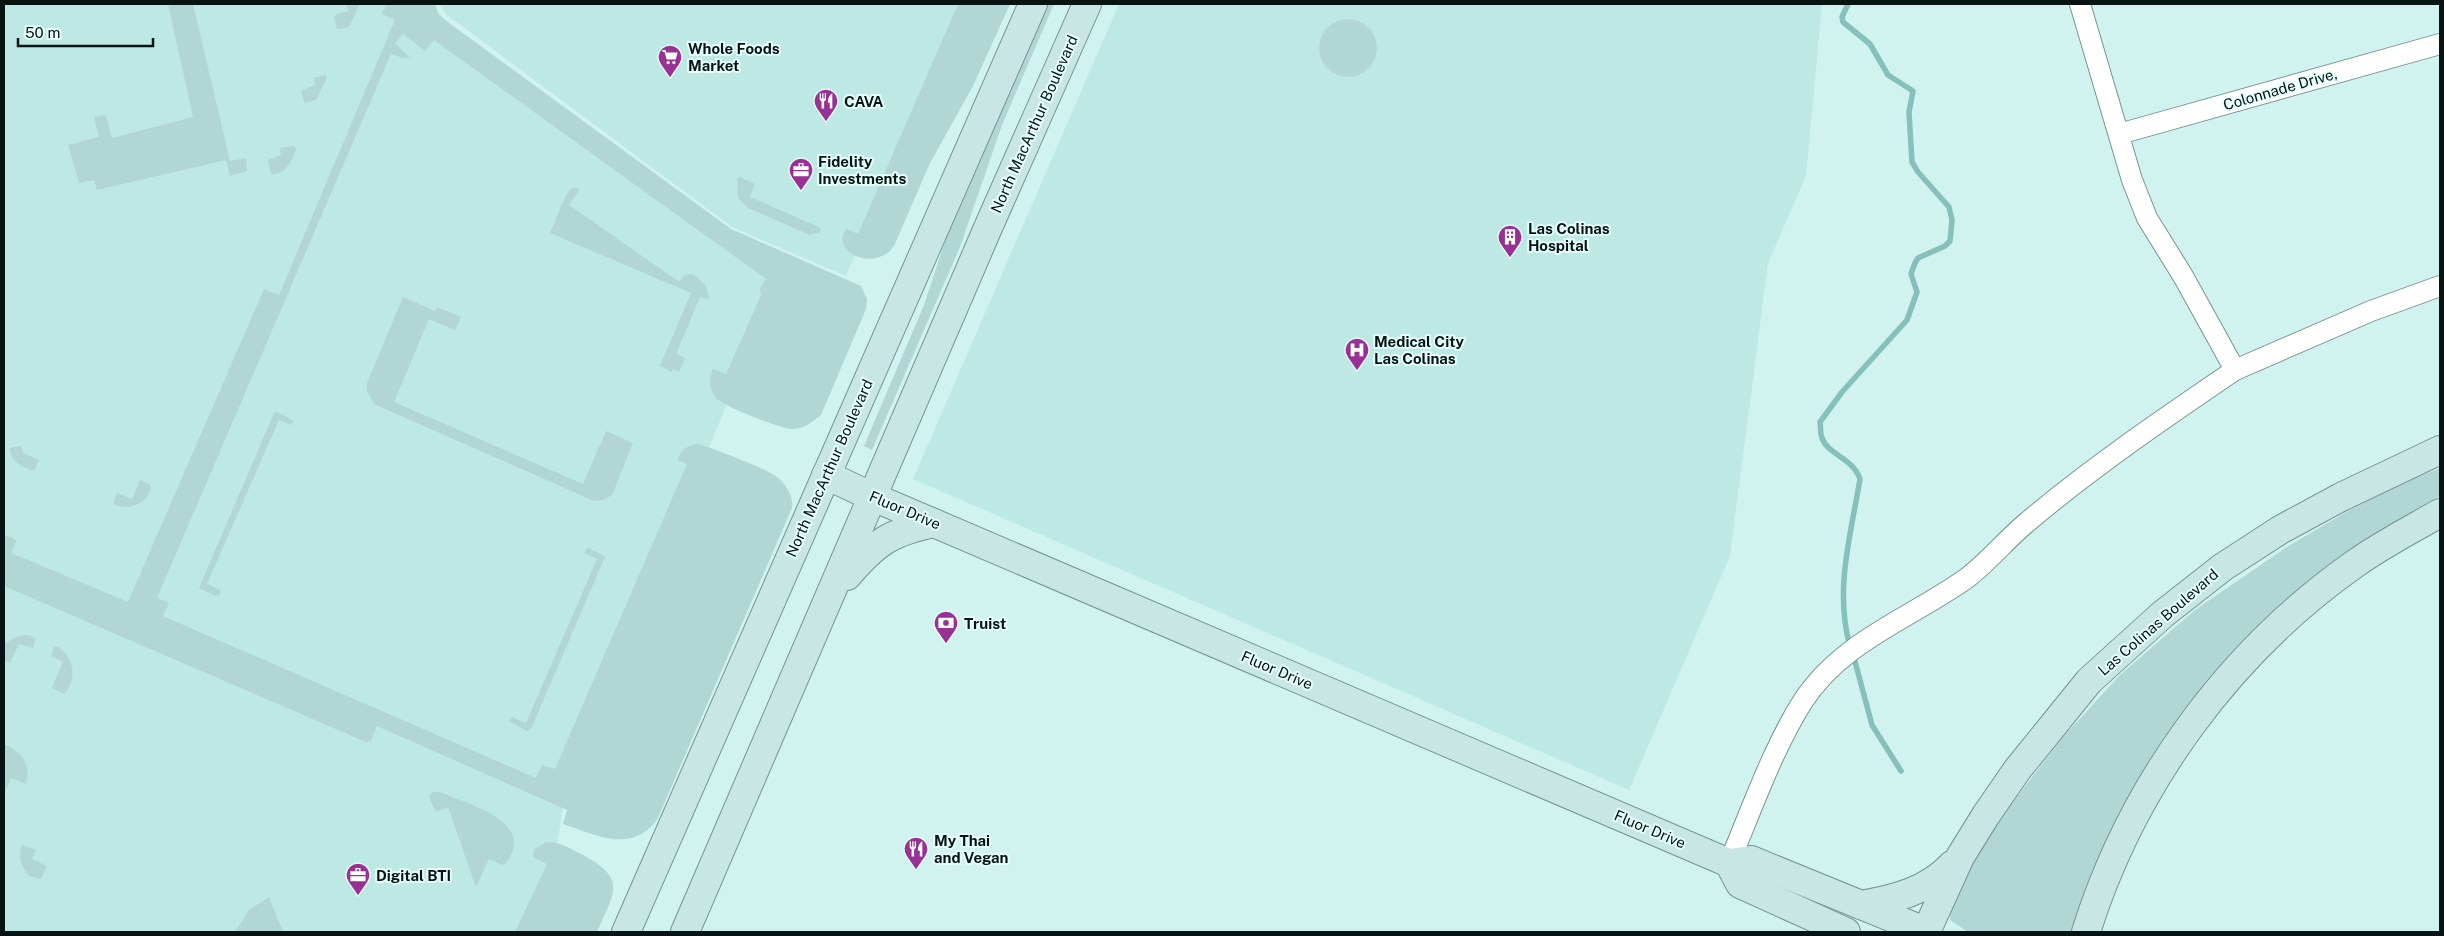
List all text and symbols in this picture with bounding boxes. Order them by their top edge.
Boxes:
scale bar [18,15,152,47]
text: 50 m [25,24,60,41]
street label: North MacArthur Boulevard [987,33,1081,215]
place label: Whole Foods Market [688,40,780,74]
supermarket icon: Whole Foods Market [657,44,683,78]
street label: Colonnade Drive, [2221,65,2339,113]
restaurant icon: CAVA [813,88,839,122]
place label: CAVA [844,93,884,110]
place label: Fidelity Investments [818,153,906,187]
office icon: Fidelity Investments [788,157,814,191]
place label: Las Colinas Hospital [1528,220,1610,254]
building icon: Las Colinas Hospital [1497,224,1523,258]
place label: Medical City Las Colinas [1374,333,1464,367]
hospital icon: Medical City Las Colinas [1344,337,1370,371]
street label: North MacArthur Boulevard [782,377,876,559]
street label: Fluor Drive [867,487,943,533]
street label: Las Colinas Boulevard [2095,565,2221,679]
bank icon: Truist [933,610,959,644]
place label: Truist [964,615,1006,632]
street label: Fluor Drive [1239,647,1315,693]
street label: Fluor Drive [1612,806,1688,852]
place label: My Thai and Vegan [934,832,1009,866]
restaurant icon: My Thai and Vegan [903,836,929,870]
office icon: Digital BTI [345,862,371,896]
place label: Digital BTI [376,867,451,884]

